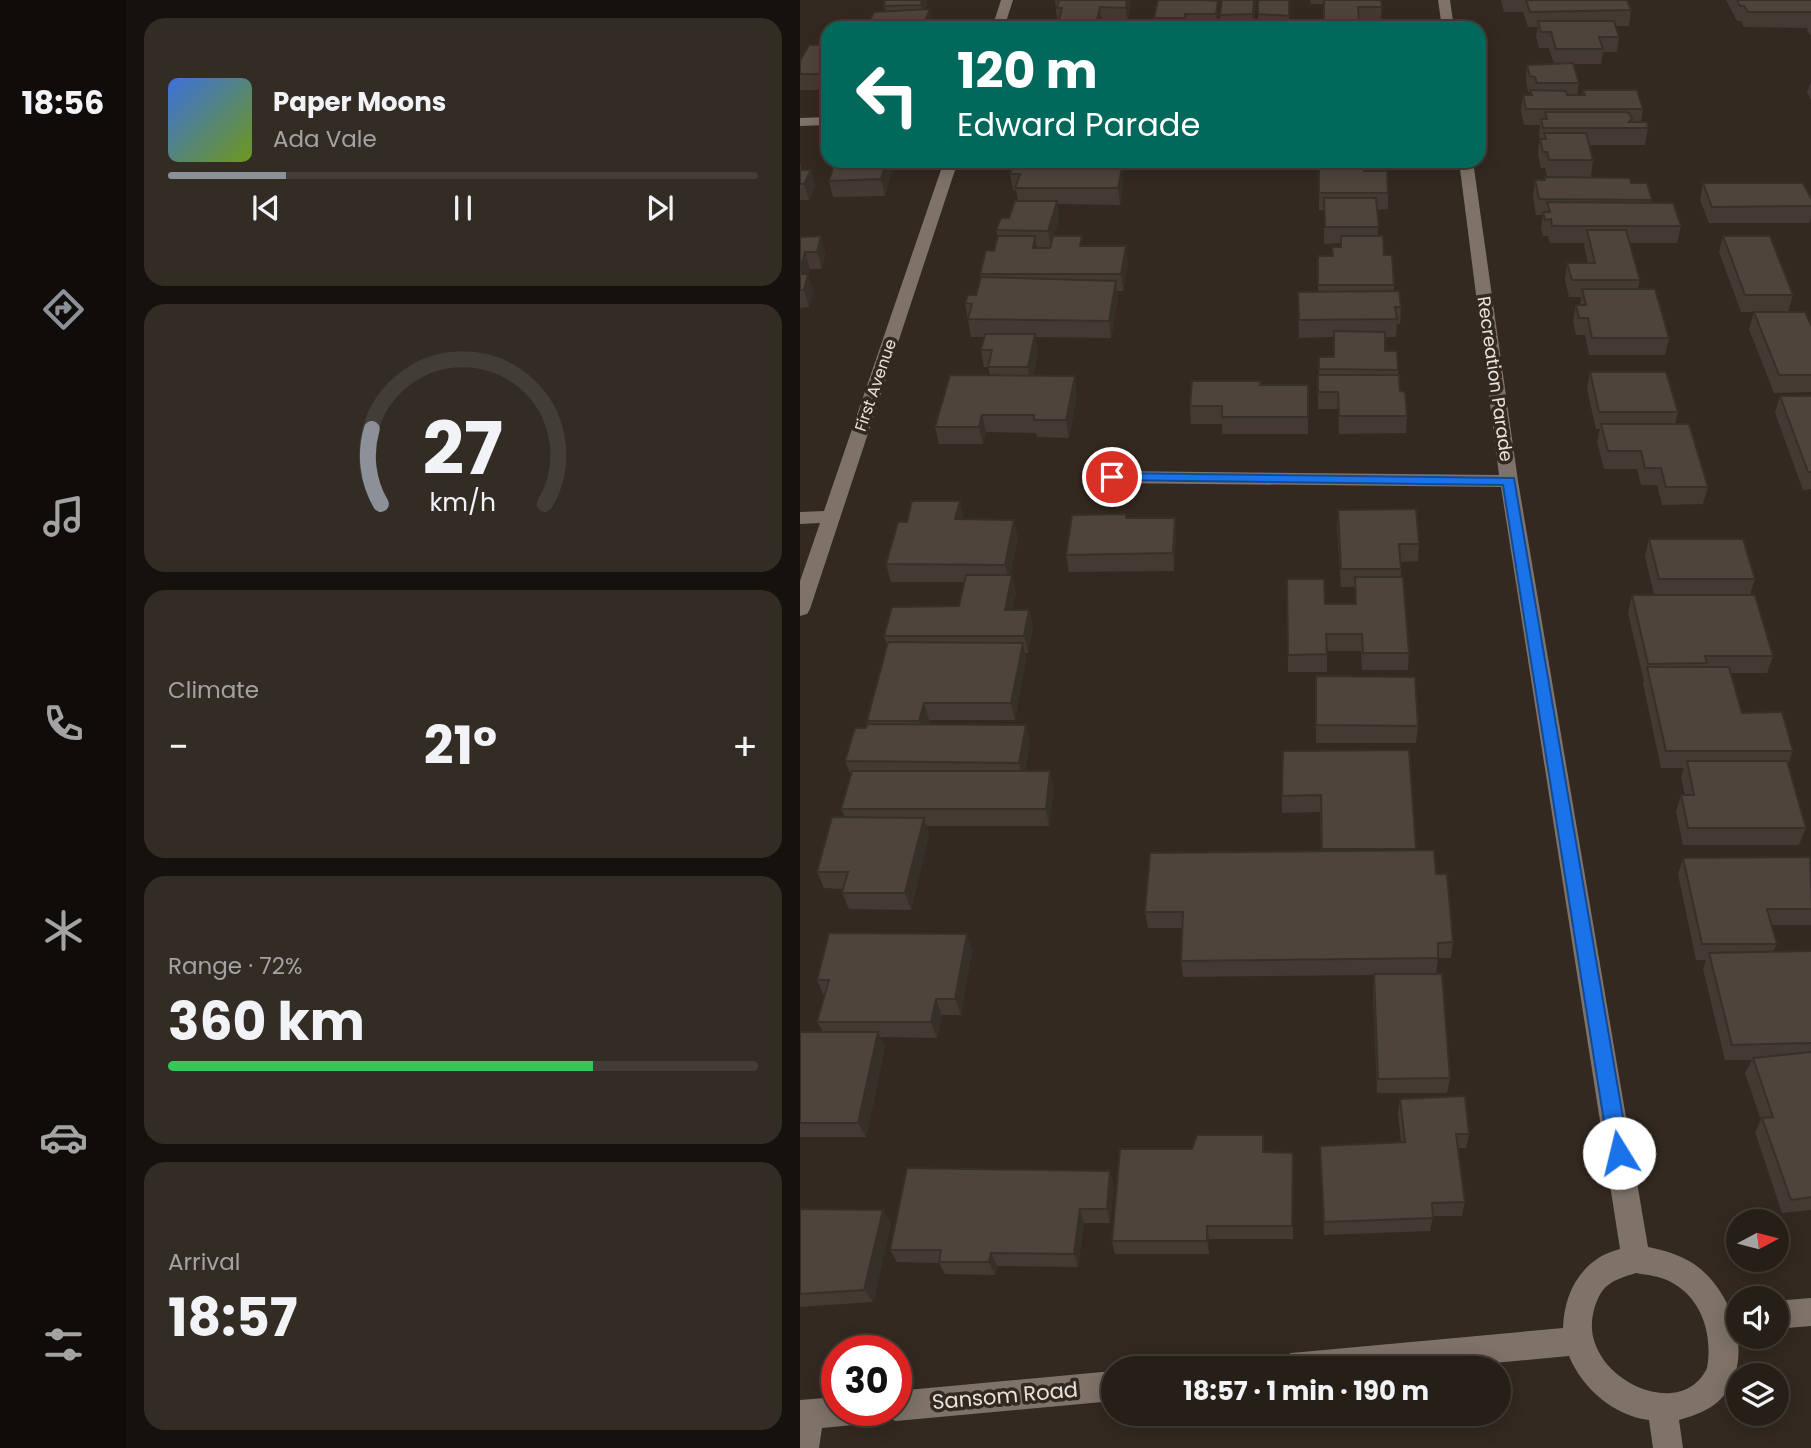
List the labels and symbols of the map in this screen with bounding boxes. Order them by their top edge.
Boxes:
street label: Recreation Parade [1472,295,1519,463]
street label: First Avenue [849,336,902,435]
pin [1082,447,1142,507]
position arrow [1582,1116,1656,1190]
north arrow [1726,1209,1789,1272]
speed limit sign: 30 [821,1335,912,1426]
street label: Sansom Road [931,1375,1079,1416]

